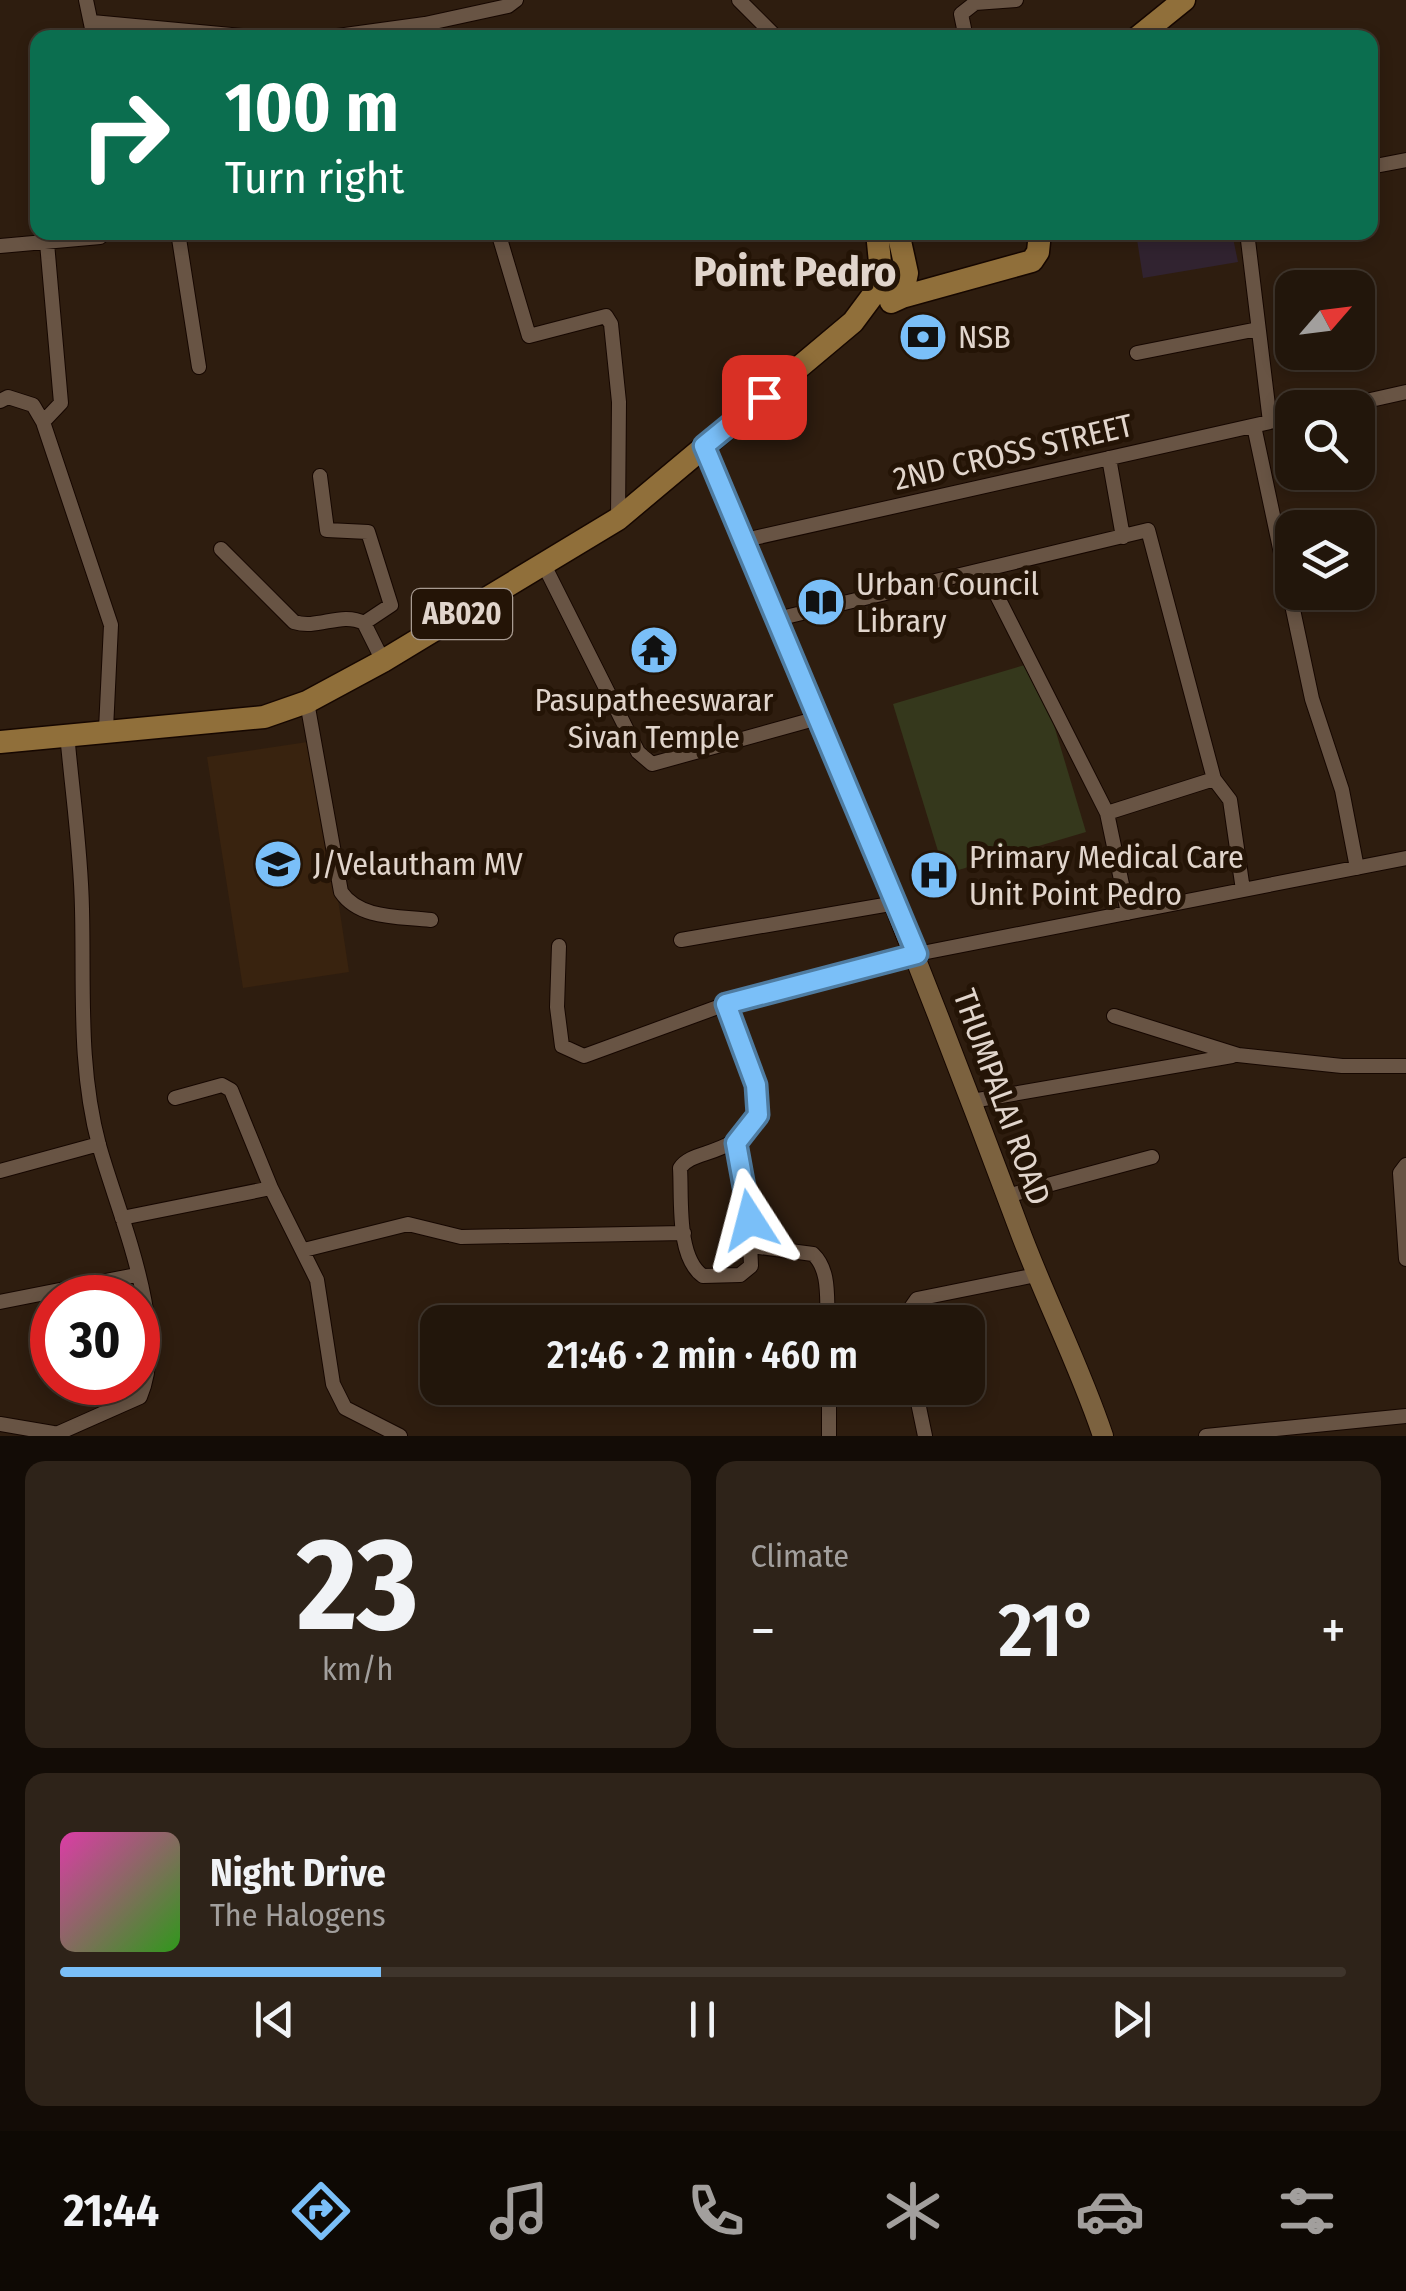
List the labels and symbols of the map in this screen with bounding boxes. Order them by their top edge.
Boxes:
district label: Point Pedro [694,247,896,297]
north arrow [1275,270,1375,370]
bank icon: NSB [897,311,949,363]
place label: NSB [958,318,1011,356]
pin [722,355,807,440]
street label: 2ND CROSS STREET [890,406,1136,498]
place label: Urban Council Library [856,565,1039,640]
library icon: Urban Council Library [795,576,847,628]
road number: AB020 [412,589,512,639]
temple icon: Pasupatheeswarar Sivan Temple [628,624,680,676]
place label: Pasupatheeswarar Sivan Temple [535,681,773,756]
school or university icon: J/Velautham MV [252,838,304,890]
place label: Primary Medical Care Unit Point Pedro [969,838,1244,913]
place label: J/Velautham MV [313,845,523,883]
hospital icon: Primary Medical Care Unit Point Pedro [908,849,960,901]
street label: THUMPALAI ROAD [945,984,1059,1210]
position arrow [698,1168,802,1272]
speed limit sign: 30 [30,1275,160,1405]

